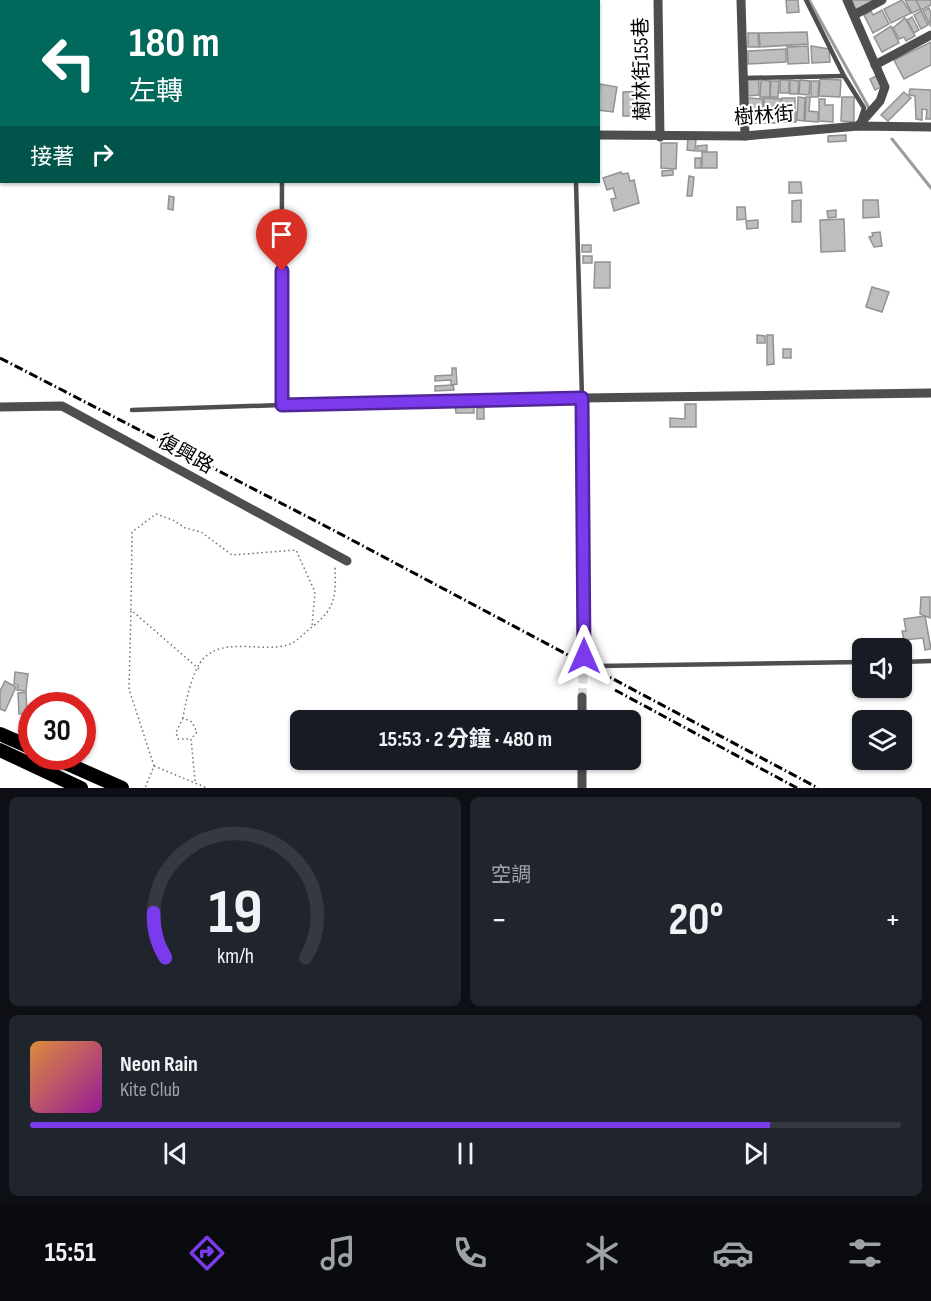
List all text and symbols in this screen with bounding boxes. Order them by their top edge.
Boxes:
street label: 樹林街155巷 [629,17,655,121]
text: 180 m [129,18,220,69]
icon: left [30,24,108,102]
text: 左轉 [129,76,183,108]
street label: 樹林街 [733,102,795,130]
icon: right [86,138,119,171]
text: 接著 [30,144,74,171]
pin [256,209,307,271]
icon: arrive [265,218,298,251]
street label: 復興路 [153,429,218,479]
position arrow [552,624,616,688]
map controls [852,638,912,770]
button: sound [852,638,912,698]
speed limit sign: 30 [18,692,96,770]
button: layers [852,710,912,770]
text: 15:53 · 2 分鐘 · 480 m [379,726,552,753]
text: 空調 [491,863,531,887]
text: 19 [208,876,262,951]
text: 20° [668,893,724,948]
text: − [491,900,507,940]
text: + [885,900,901,940]
text: km/h [216,945,254,970]
text: Neon Rain [120,1051,198,1078]
text: Kite Club [120,1078,180,1102]
icon: previous [159,1137,192,1170]
icon: pause [449,1137,482,1170]
icon: next [739,1137,772,1170]
icon: directions [186,1232,228,1274]
icon: music [317,1232,359,1274]
icon: phone [449,1232,491,1274]
icon: climate [581,1232,623,1274]
icon: car [712,1232,754,1274]
icon: filters [844,1232,886,1274]
text: 15:51 [45,1237,96,1269]

